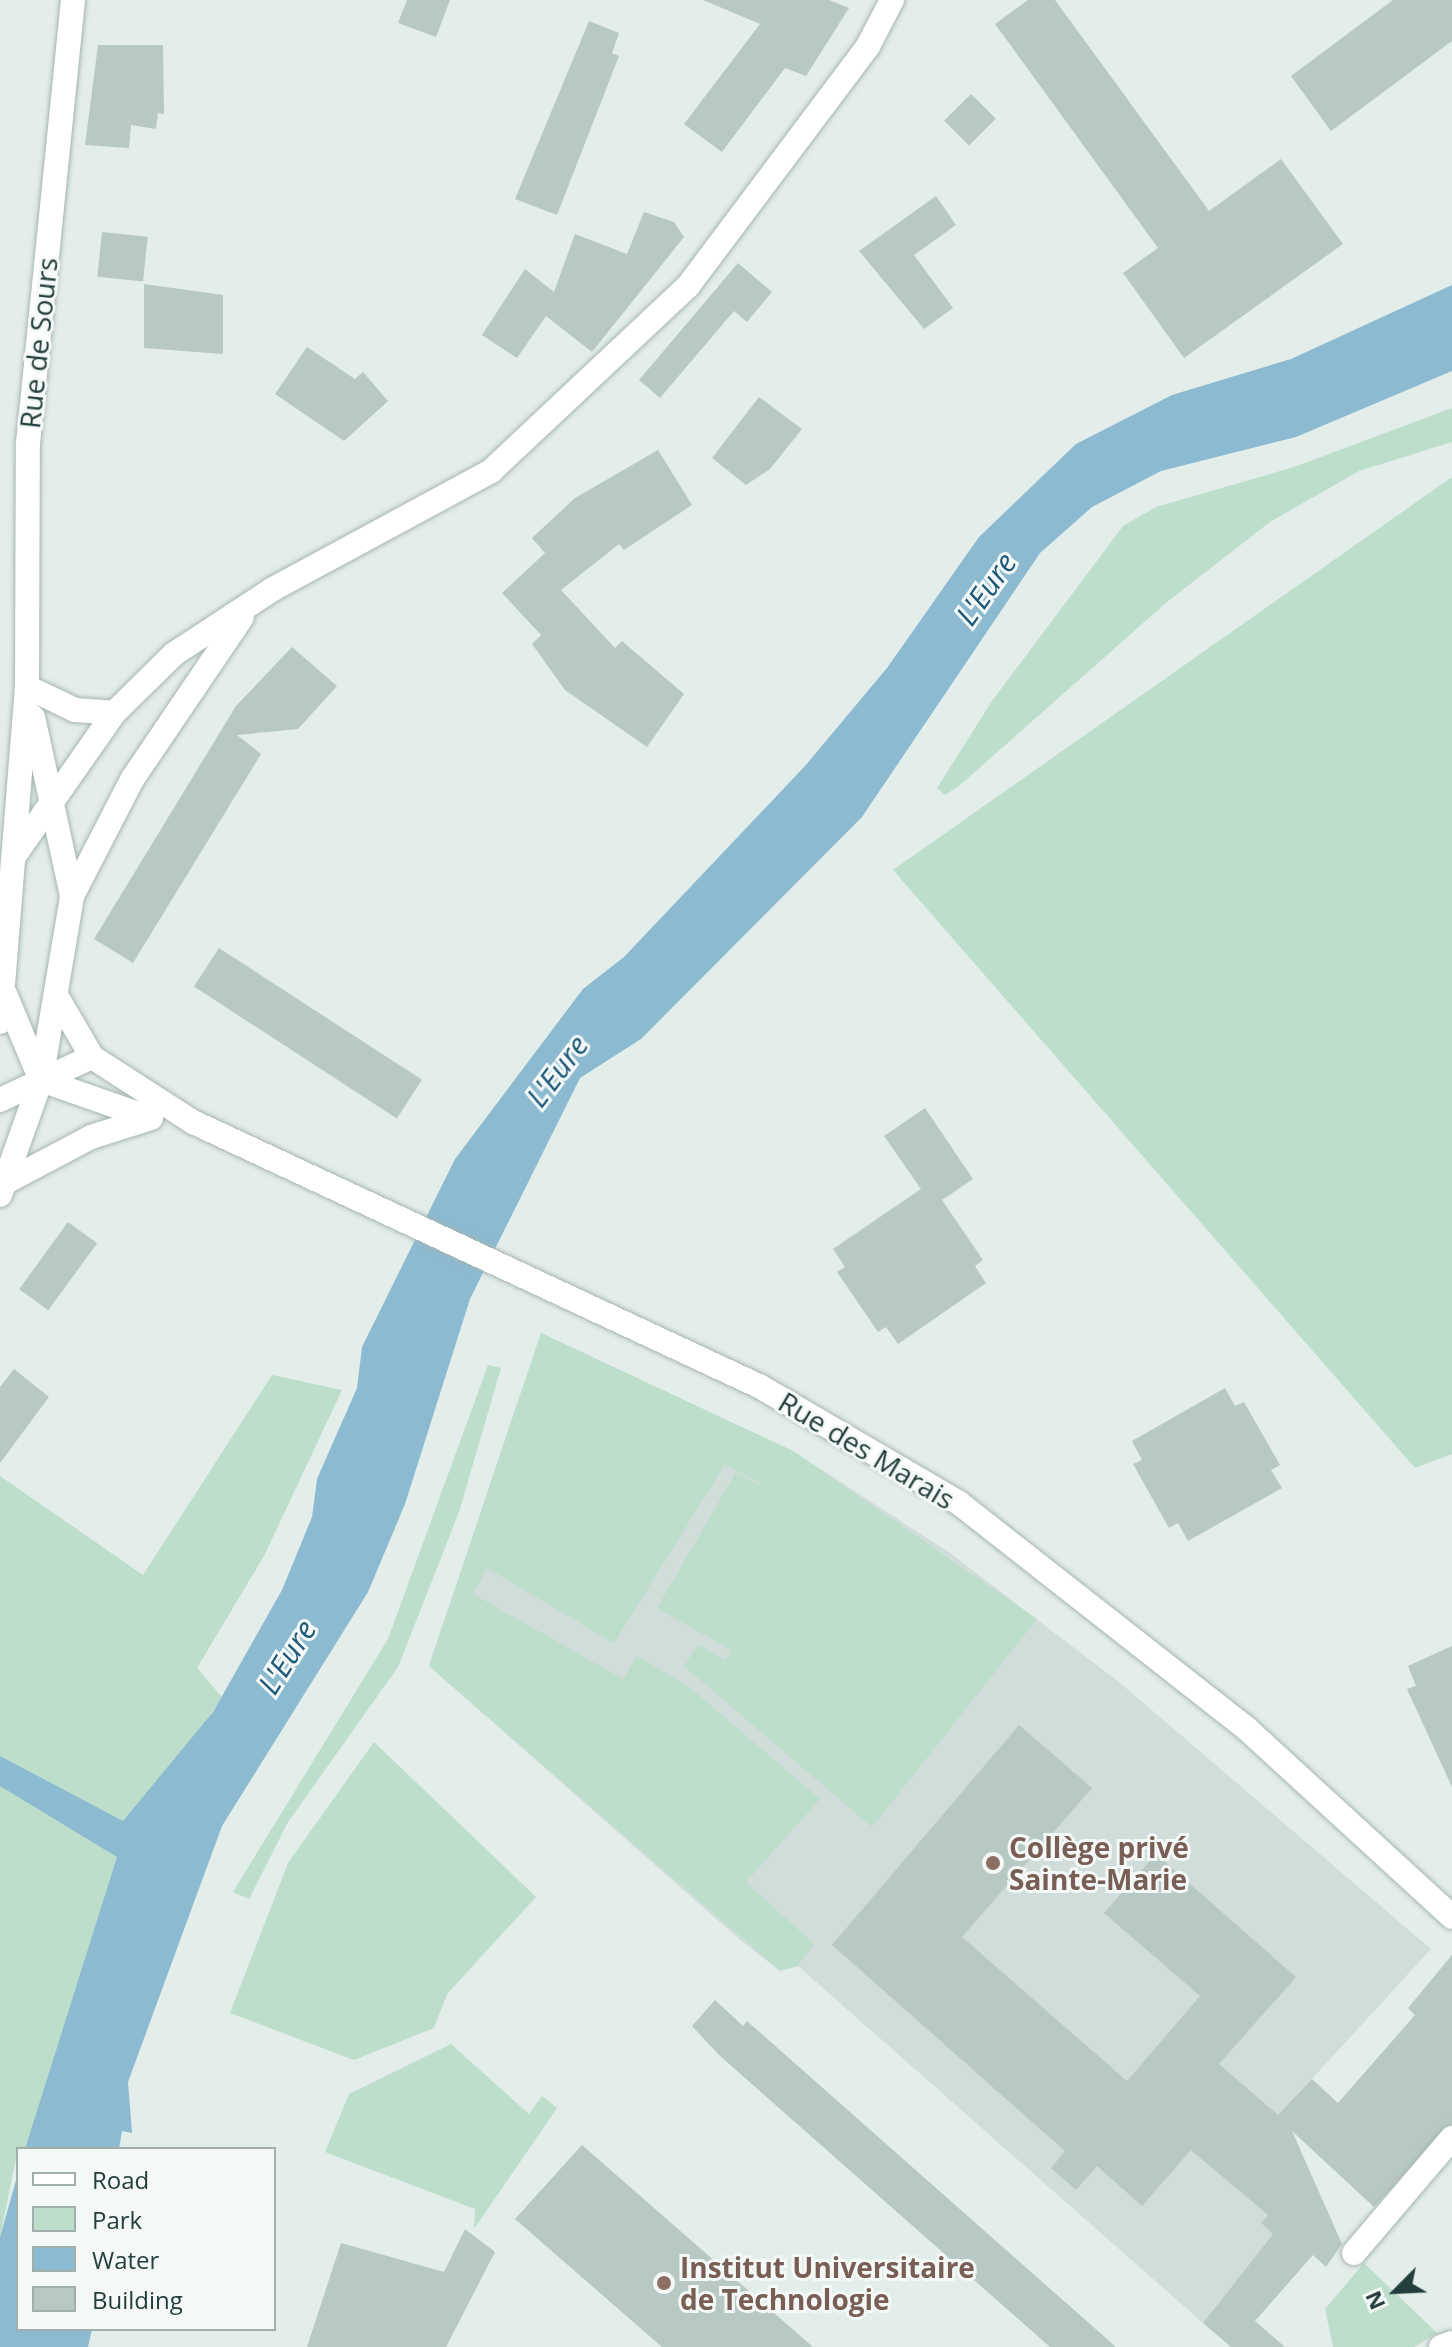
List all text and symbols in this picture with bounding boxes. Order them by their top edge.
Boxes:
street label: Rue de Sours [12,256,64,430]
water label: L'Eure [948,546,1024,632]
water label: L'Eure [518,1028,596,1114]
street label: Rue des Marais [773,1384,961,1516]
water label: L'Eure [250,1613,324,1701]
place label: Collège privé Sainte-Marie [1009,1830,1189,1896]
marker: Collège privé Sainte-Marie [984,1854,1002,1872]
legend [16,2147,276,2331]
text: Road [92,2163,149,2196]
text: Park [92,2203,142,2236]
text: Water [92,2243,159,2276]
place label: Institut Universitaire de Technologie [680,2250,975,2316]
north arrow [1356,2251,1436,2331]
marker: Institut Universitaire de Technologie [655,2274,673,2292]
text: Building [92,2283,183,2316]
text: N [1357,2286,1391,2315]

